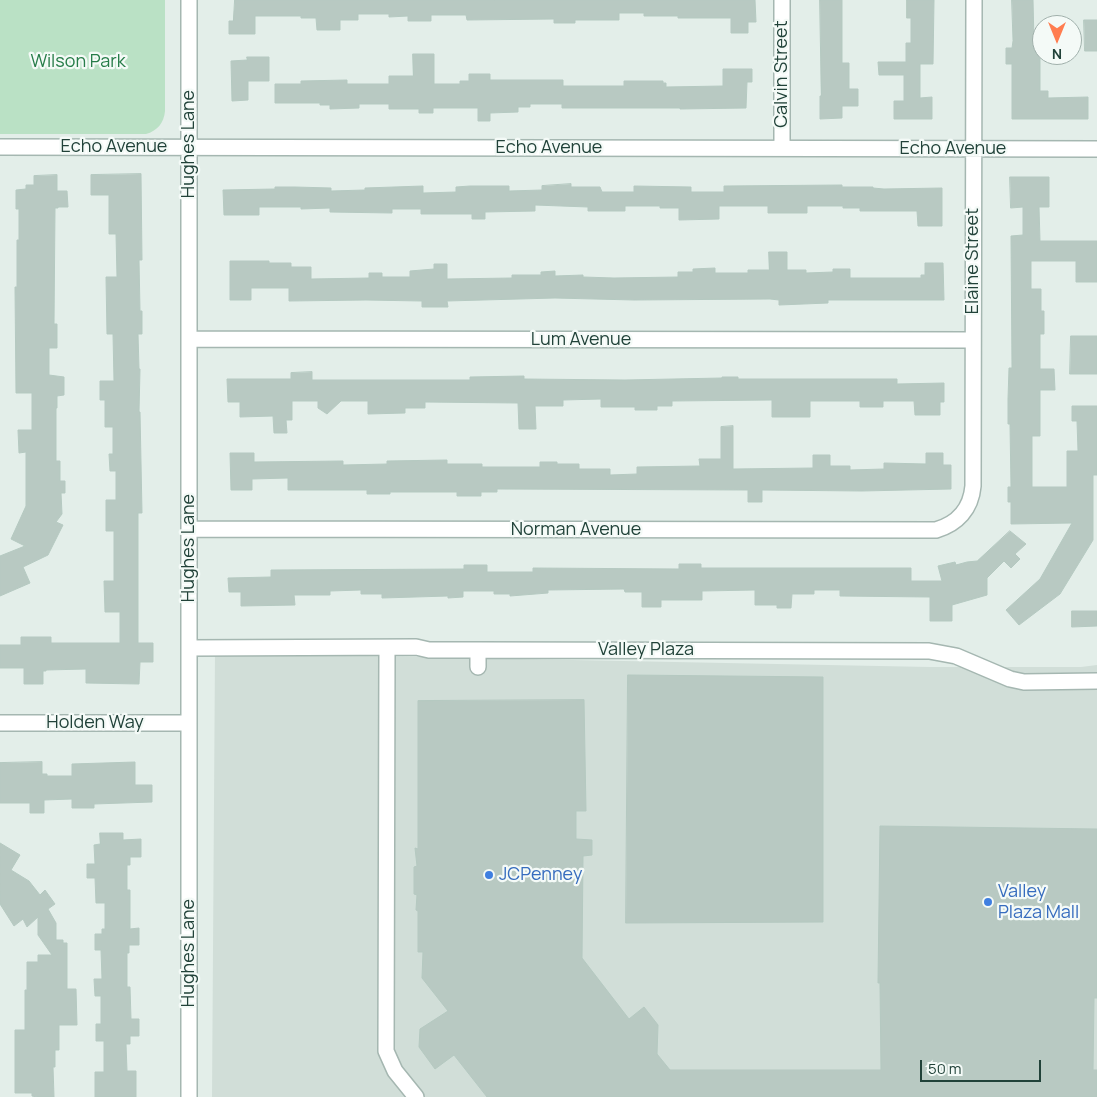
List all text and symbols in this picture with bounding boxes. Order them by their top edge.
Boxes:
north arrow [1032,15,1082,65]
street label: Calvin Street [771,20,793,128]
text: N [1052,45,1062,64]
park label: Wilson Park [30,51,126,73]
street label: Hughes Lane [178,90,200,198]
street label: Echo Avenue [61,136,167,158]
street label: Echo Avenue [496,137,602,159]
street label: Echo Avenue [900,138,1006,160]
street label: Elaine Street [962,208,984,314]
street label: Lum Avenue [531,329,631,351]
street label: Hughes Lane [178,494,200,602]
street label: Norman Avenue [511,519,641,541]
street label: Valley Plaza [598,639,694,661]
street label: Holden Way [46,712,144,734]
place label: JCPenney [499,864,582,886]
marker: JCPenney [483,869,495,881]
place label: Valley Plaza Mall [998,881,1079,924]
marker: Valley Plaza Mall [982,896,994,908]
street label: Hughes Lane [178,899,200,1007]
scale bar [922,1050,1043,1082]
text: 50 m [928,1058,962,1079]

